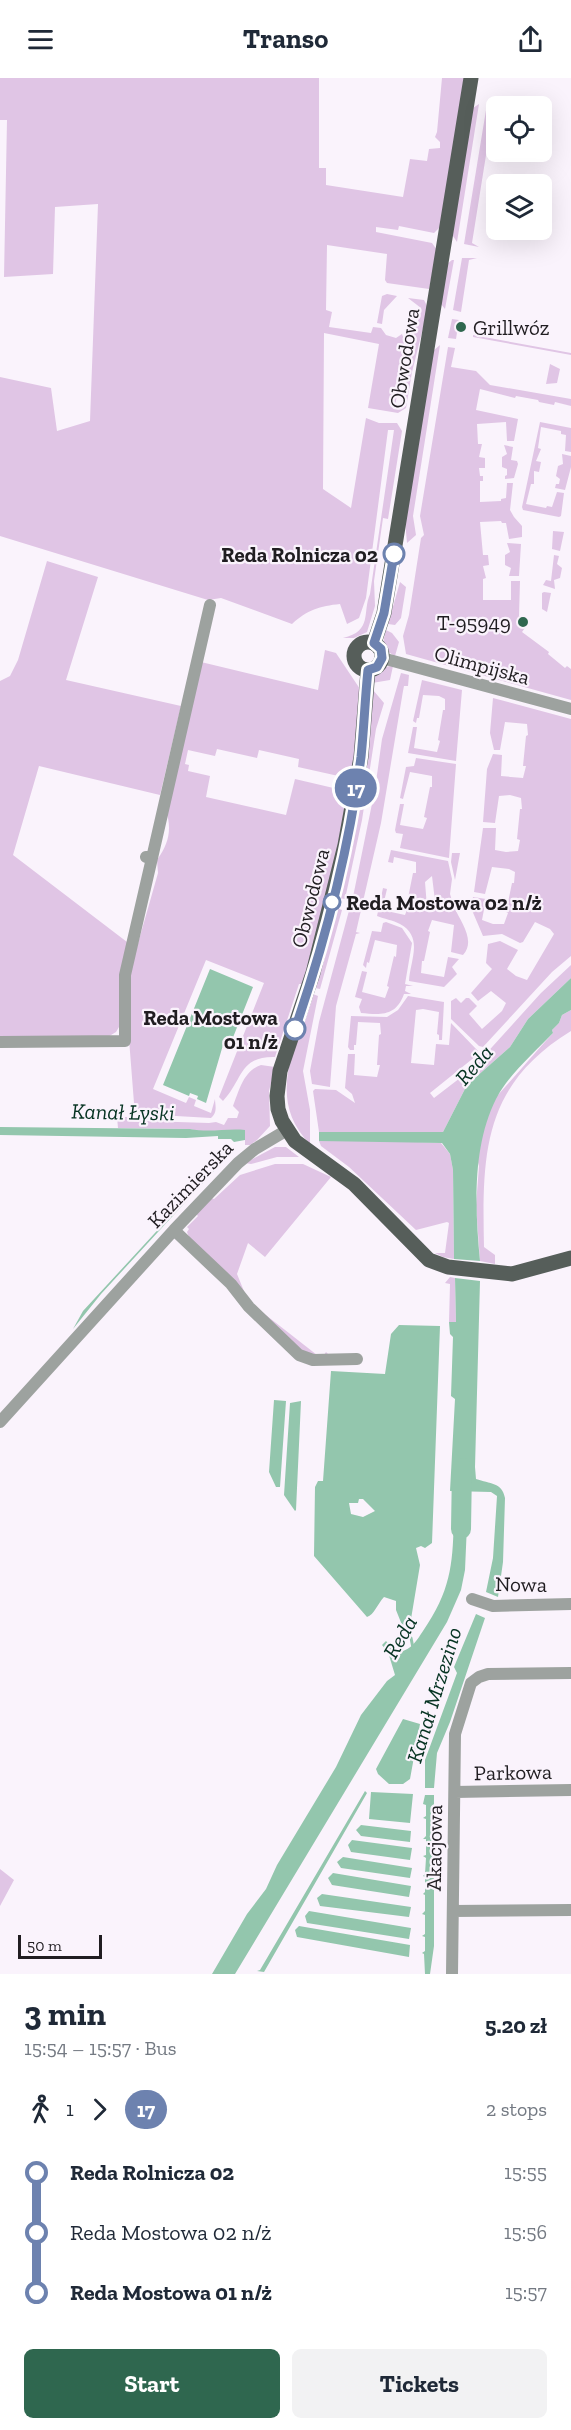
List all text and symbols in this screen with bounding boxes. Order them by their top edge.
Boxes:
icon: menu [24,23,57,56]
text: Transo [243,23,328,55]
icon: share [514,23,547,56]
map controls [486,96,552,240]
button: locate [486,96,552,162]
button: layers [486,174,552,240]
street label: Obwodowa [384,306,424,410]
place label: Grillwóz [473,315,550,340]
marker: Grillwóz [454,320,468,334]
place label: Reda Rolnicza 02 [221,542,378,567]
marker: Reda Rolnicza 02 [383,543,405,565]
place label: T-95949 [437,610,511,635]
marker: T-95949 [516,615,530,629]
street label: Olimpijska [431,640,532,691]
line badge: 17 [329,768,383,808]
text: 17 [347,776,365,801]
street label: Obwodowa [286,846,334,950]
place label: Reda Mostowa 02 n/ż [346,890,542,915]
marker: Reda Mostowa 02 n/ż [323,893,341,911]
place label: Reda Mostowa 01 n/ż [143,1005,278,1054]
marker: Reda Mostowa 01 n/ż [284,1018,306,1040]
water label: Reda [449,1039,499,1091]
water label: Kanał Łyski [71,1098,175,1126]
street label: Kazimierska [142,1135,238,1233]
street label: Nowa [495,1571,547,1597]
water label: Reda [377,1611,423,1663]
water label: Kanał Mrzezino [401,1624,467,1766]
street label: Parkowa [474,1759,552,1785]
street label: Akacjowa [421,1805,448,1891]
scale bar [18,1932,102,1960]
text: 50 m [27,1936,62,1955]
text: 3 min [24,1994,106,2033]
text: 5.20 zł [485,2012,547,2039]
text: 15:54 – 15:57 · Bus [24,2036,177,2060]
icon: walk [24,2093,57,2126]
icon: forward [83,2093,116,2126]
text: 1 [66,2097,74,2121]
text: 17 [137,2097,155,2122]
text: 2 stops [486,2097,547,2121]
text: Reda Rolnicza 02 [70,2159,234,2186]
text: 15:55 [504,2160,547,2184]
text: Reda Mostowa 02 n/ż [70,2219,272,2246]
text: 15:56 [504,2220,547,2244]
text: Reda Mostowa 01 n/ż [70,2279,272,2306]
text: 15:57 [505,2280,547,2304]
button: Start [24,2349,280,2418]
button: Tickets [292,2349,547,2418]

